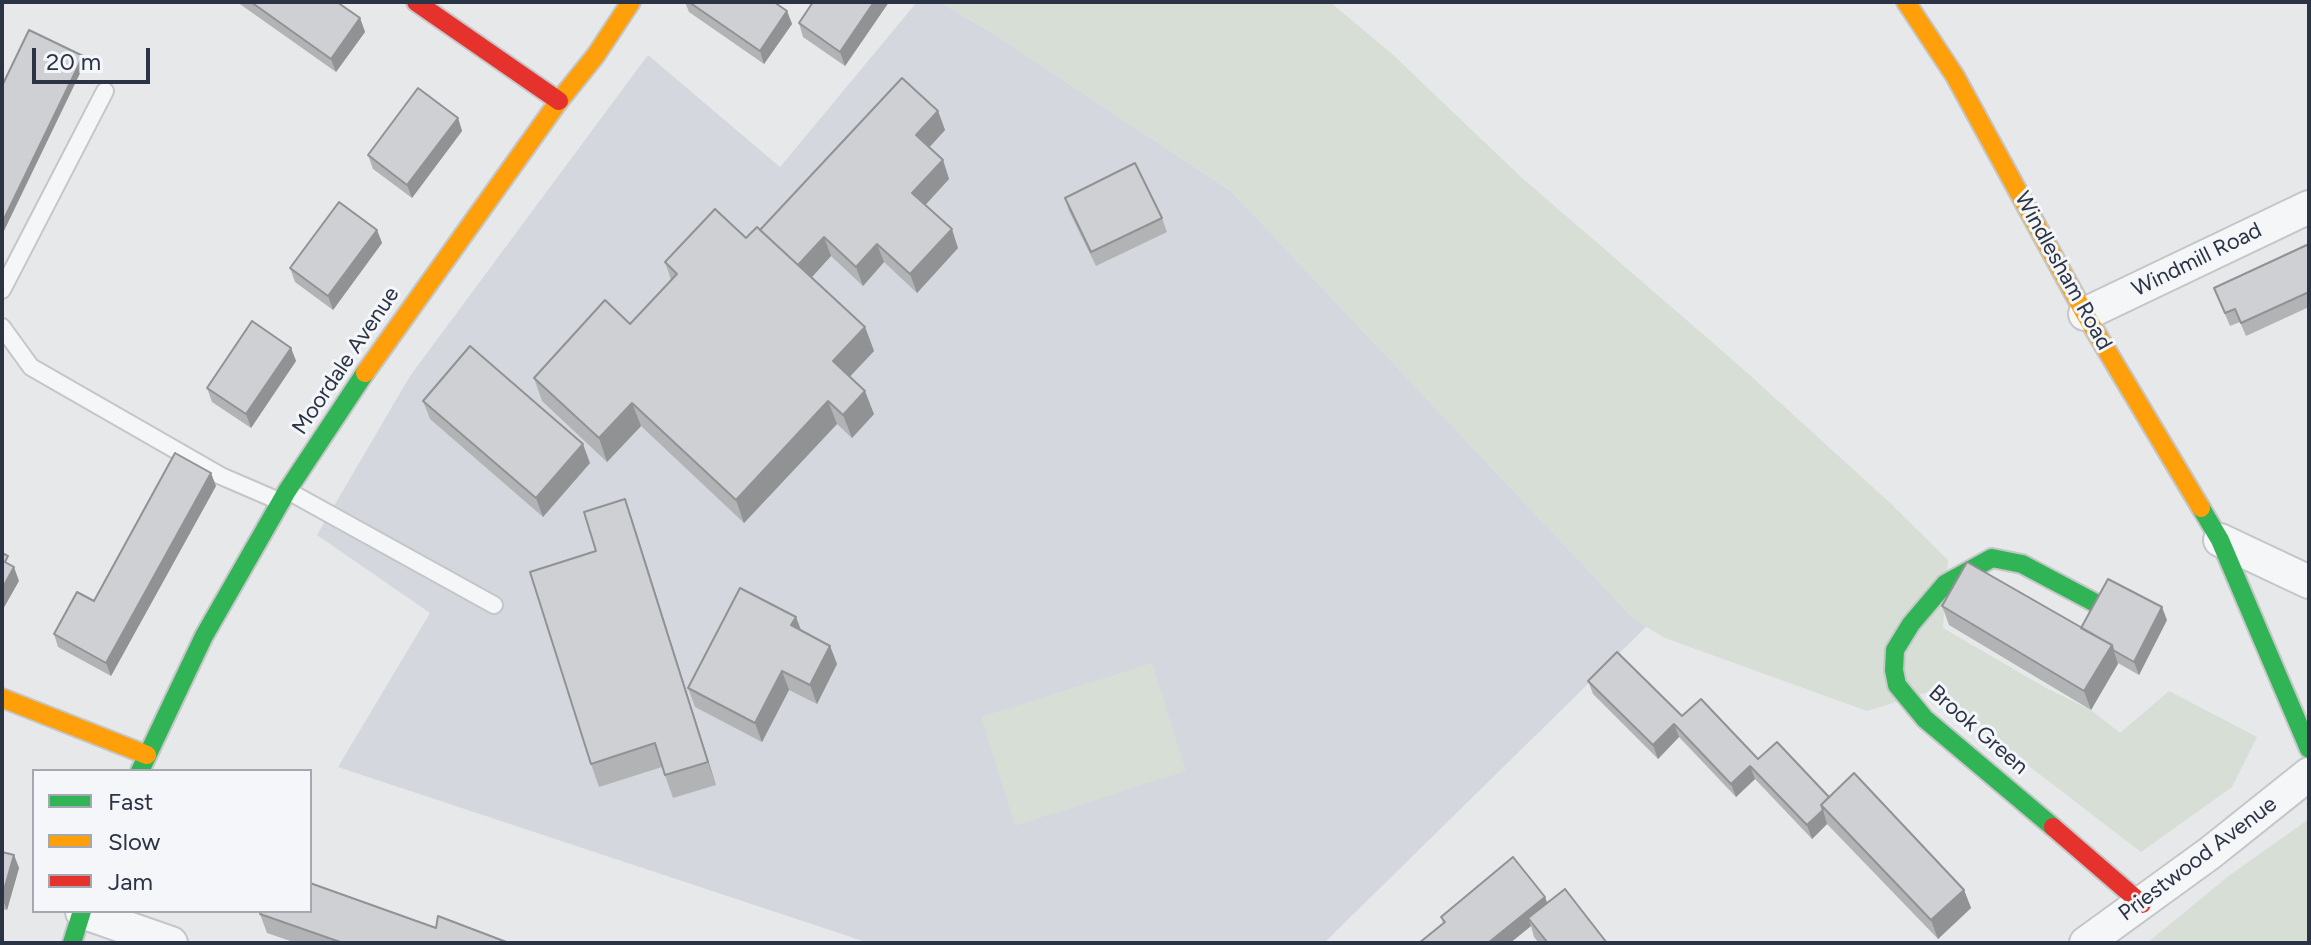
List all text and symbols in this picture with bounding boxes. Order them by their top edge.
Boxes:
scale bar [36,32,154,82]
text: 20 m [46,47,101,76]
street label: Windlesham Road [2009,187,2117,355]
street label: Windmill Road [2128,217,2266,303]
street label: Moordale Avenue [287,282,405,440]
street label: Brook Green [1923,680,2033,780]
legend [32,769,312,913]
text: Fast [108,787,153,816]
street label: Priestwood Avenue [2114,791,2282,927]
text: Slow [108,827,160,856]
text: Jam [108,867,153,896]

